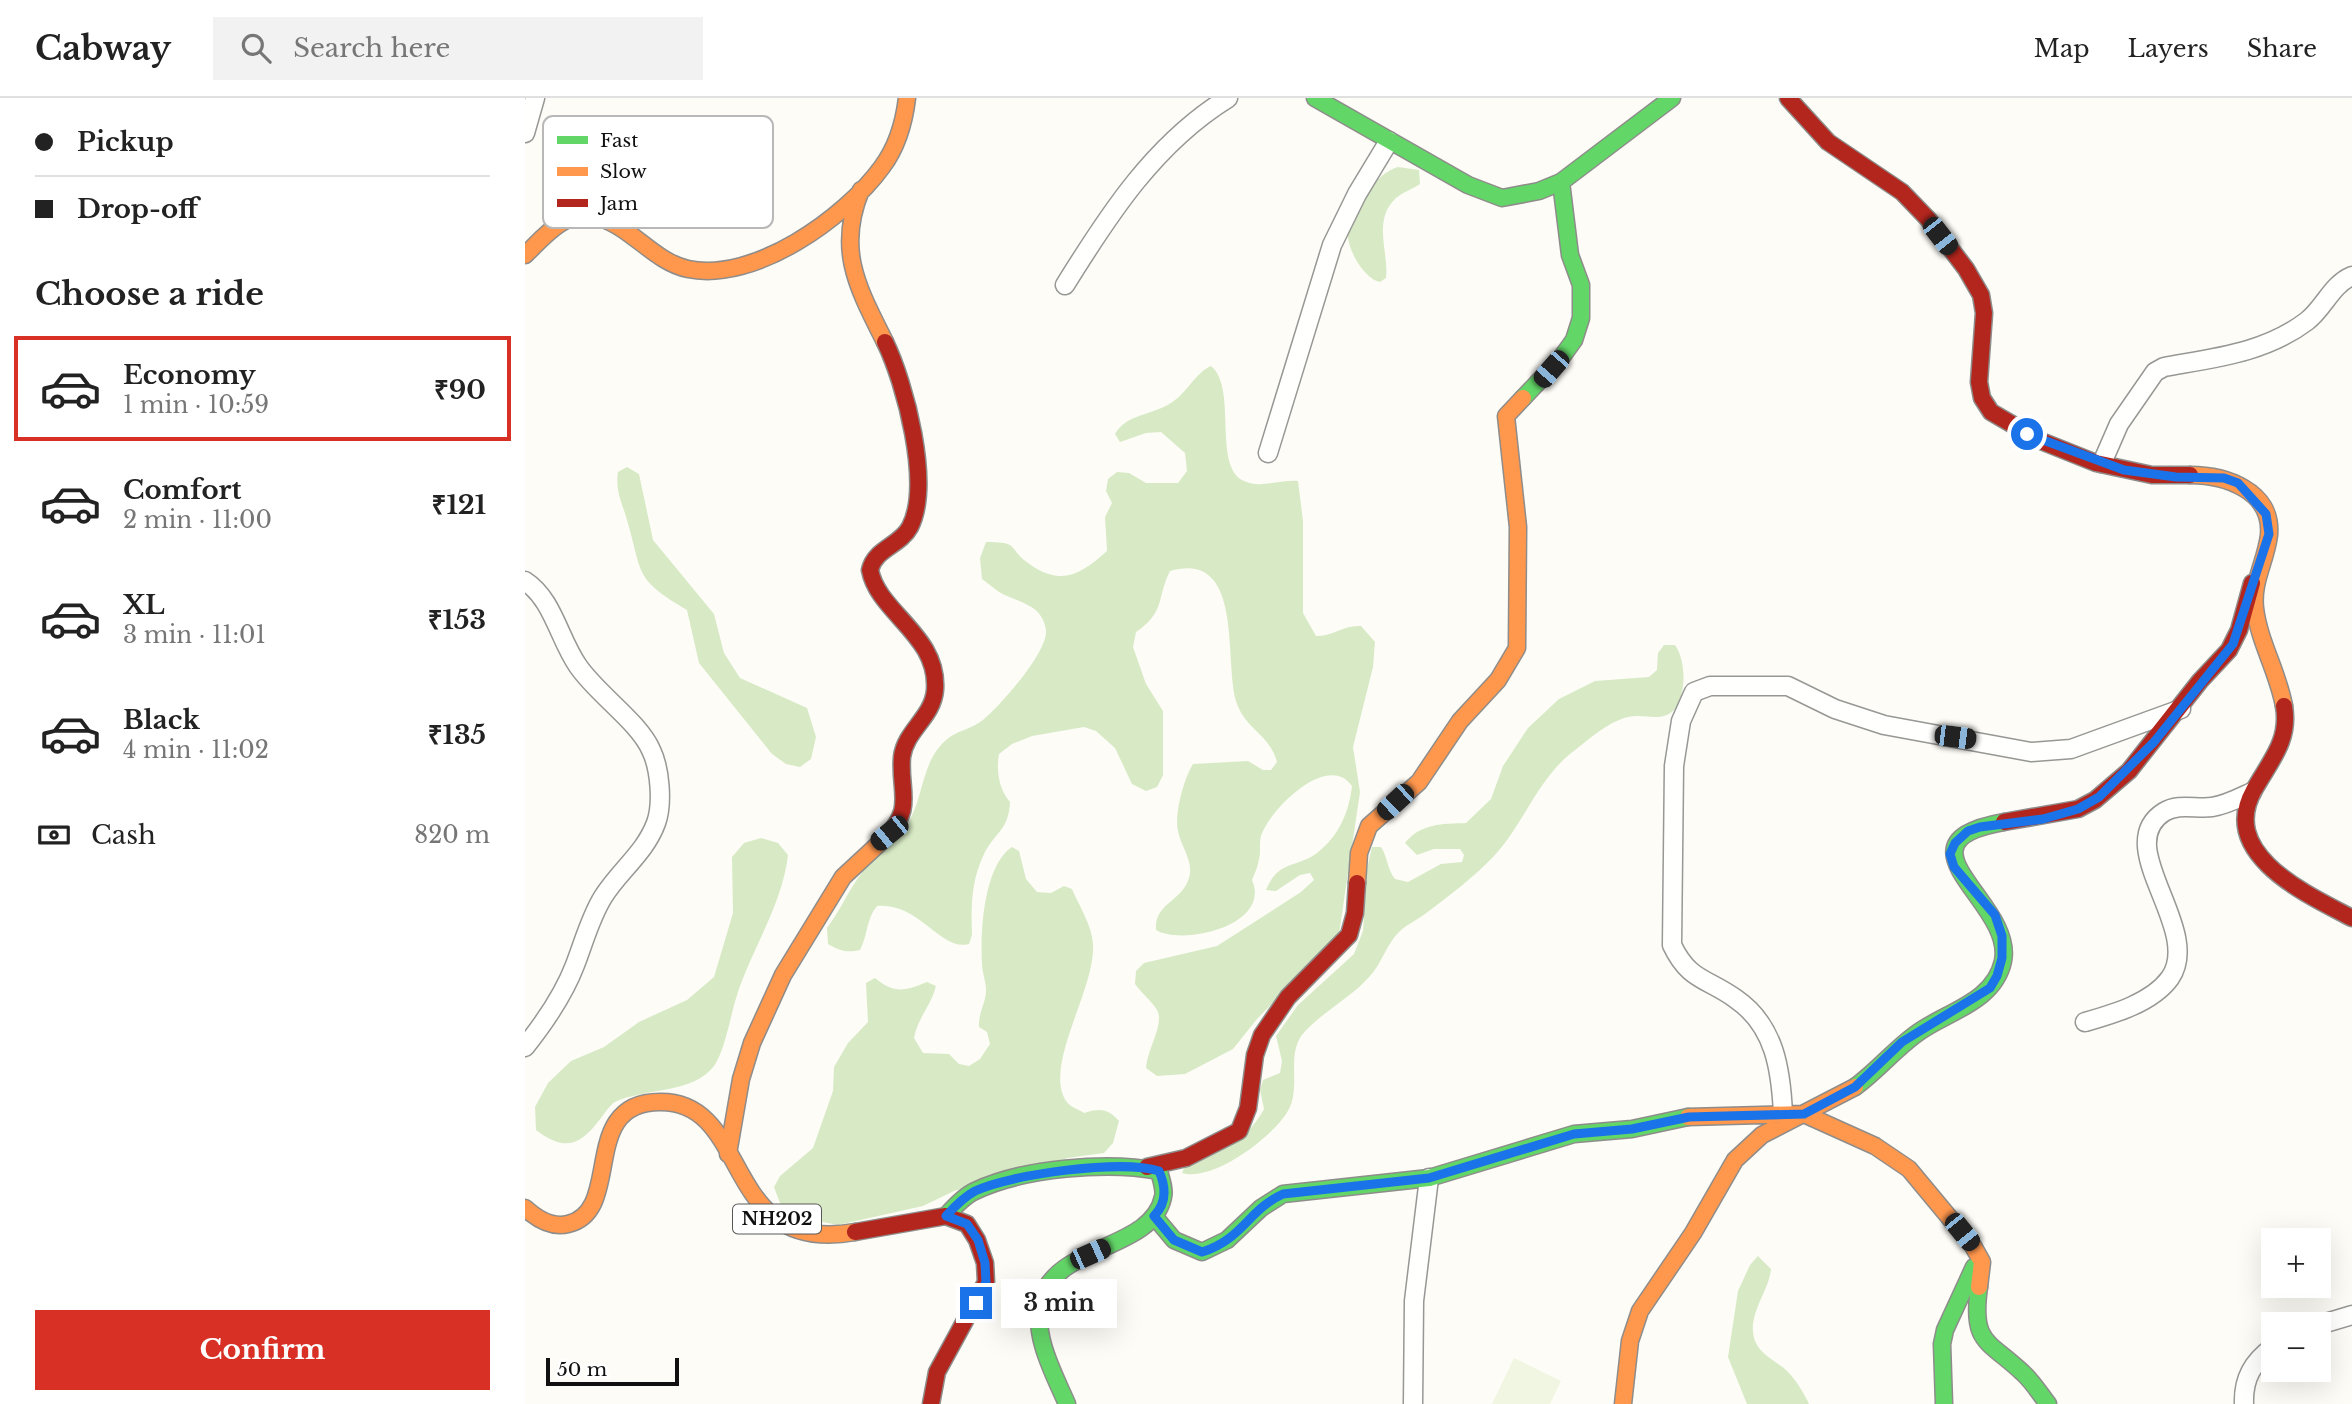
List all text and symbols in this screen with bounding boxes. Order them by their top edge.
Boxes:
search box [213,17,703,80]
text: Cabway [35,28,171,69]
icon: search [237,29,275,67]
text: Search here [293,32,450,64]
text: Map [2034,34,2090,63]
text: Layers [2128,34,2209,63]
text: Share [2247,34,2317,63]
legend [543,116,773,228]
text: Pickup [77,126,174,158]
text: Fast [600,129,639,152]
text: Slow [600,160,647,183]
text: Jam [597,192,638,215]
text: Drop-off [77,193,198,225]
car [1919,213,1962,259]
text: Choose a ride [35,274,264,314]
car [1530,346,1573,392]
icon: car [39,357,102,420]
text: Economy [123,359,256,391]
text: ₹90 [434,374,486,406]
text: 1 min · 10:59 [123,391,269,419]
route start [2011,418,2043,450]
icon: car [39,472,102,535]
text: Comfort [123,474,241,506]
text: ₹121 [432,489,486,521]
text: 2 min · 11:00 [123,506,272,534]
icon: car [39,587,102,650]
text: XL [123,589,165,621]
text: ₹153 [428,604,486,636]
text: 3 min · 11:01 [123,621,266,649]
icon: car [39,702,102,765]
text: Black [123,704,200,736]
text: ₹135 [428,719,486,751]
car [1933,724,1978,750]
text: 4 min · 11:02 [123,736,269,764]
car [1373,780,1418,824]
car [867,812,912,854]
icon: cash [35,816,73,854]
text: Cash [91,819,156,851]
text: 820 m [414,821,490,849]
road number: NH202 [733,1204,821,1234]
car [1941,1209,1984,1255]
map controls [2261,1228,2331,1382]
button: + [2261,1228,2331,1298]
car [1067,1236,1114,1272]
callout: 3 min [1001,1278,1116,1328]
route end [960,1287,992,1319]
text: 3 min [1023,1289,1095,1317]
button: Confirm [35,1310,490,1390]
button: − [2261,1312,2331,1382]
scale bar [546,1355,679,1387]
text: 50 m [557,1358,607,1381]

